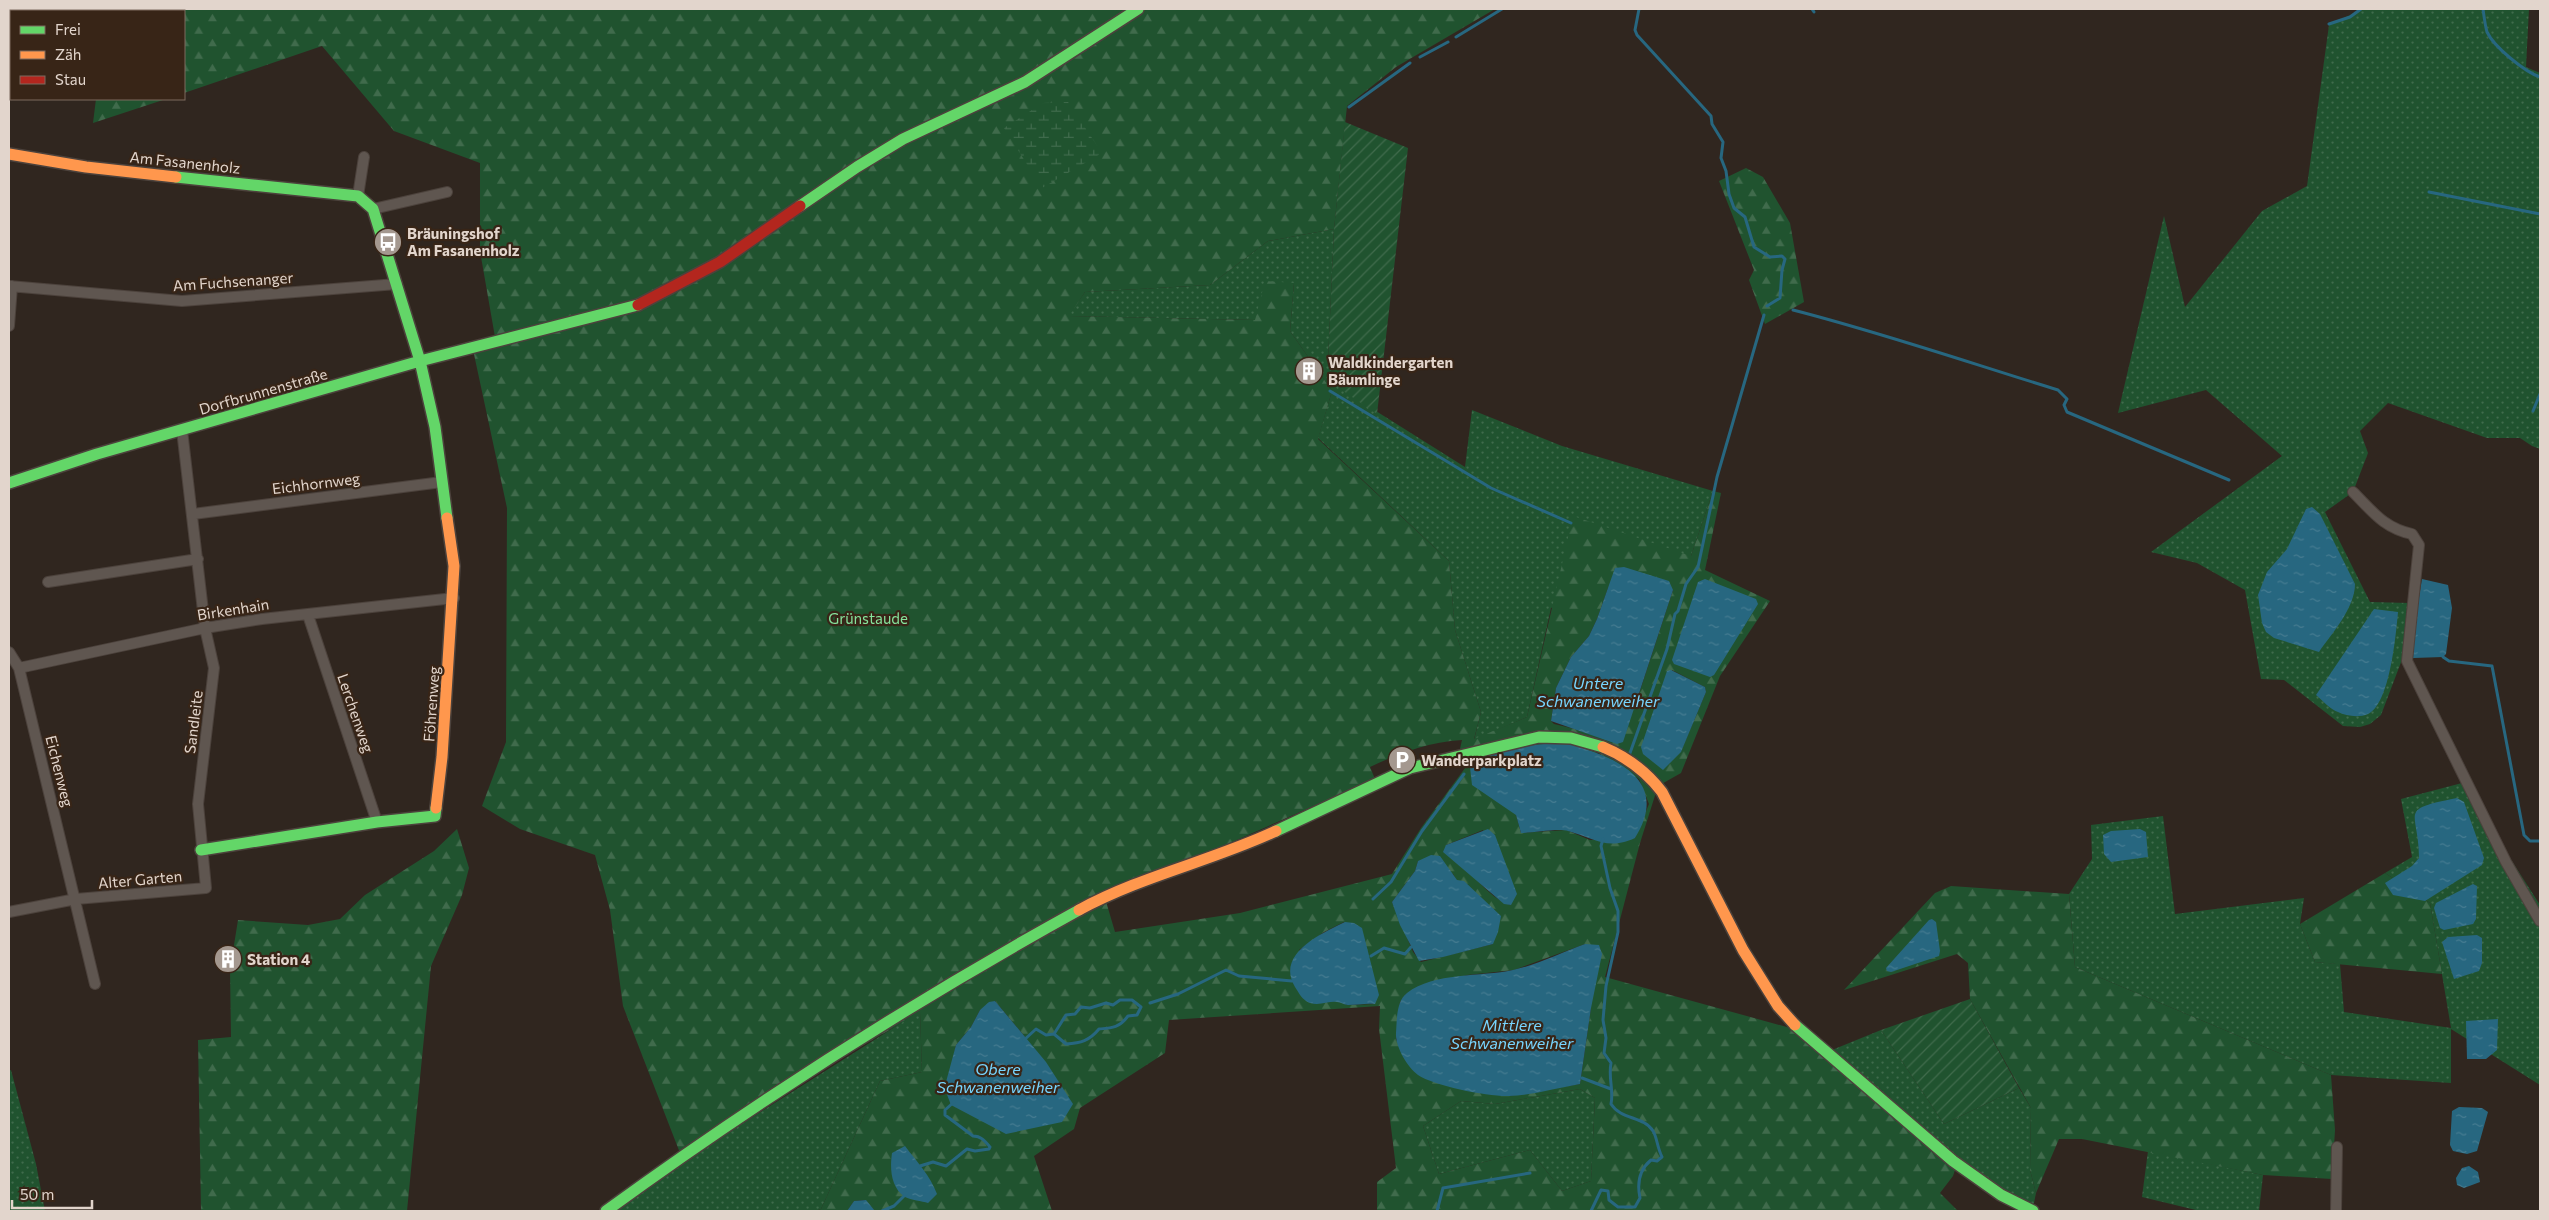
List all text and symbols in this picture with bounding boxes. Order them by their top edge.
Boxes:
legend [10,10,185,100]
text: Frei [55,20,81,38]
text: Zäh [55,45,81,63]
text: Stau [55,70,86,88]
street label: Am Fasanenholz [129,147,241,177]
place label: Bräuningshof Am Fasanenholz [407,224,520,259]
bus stop icon: Bräuningshof Am Fasanenholz [373,227,403,257]
street label: Am Fuchsenanger [172,268,294,294]
place label: Waldkindergarten Bäumlinge [1328,353,1453,388]
building icon: Waldkindergarten Bäumlinge [1294,356,1324,386]
street label: Dorfbrunnenstraße [197,364,329,418]
street label: Eichhornweg [271,469,361,497]
street label: Birkenhain [196,594,270,624]
park label: Grünstaude [828,609,908,627]
street label: Föhrenweg [419,666,443,742]
street label: Lerchenweg [334,671,378,755]
water label: Untere Schwanenweiher [1537,673,1660,710]
street label: Sandleite [180,689,206,755]
street label: Eichenweg [42,733,78,809]
parking icon: Wanderparkplatz [1387,745,1417,775]
place label: Wanderparkplatz [1421,751,1542,769]
street label: Alter Garten [97,866,183,892]
building icon: Station 4 [213,944,243,974]
place label: Station 4 [247,950,310,968]
water label: Mittlere Schwanenweiher [1451,1015,1574,1052]
water label: Obere Schwanenweiher [937,1059,1060,1096]
scale bar [12,1178,92,1210]
text: 50 m [20,1185,54,1203]

